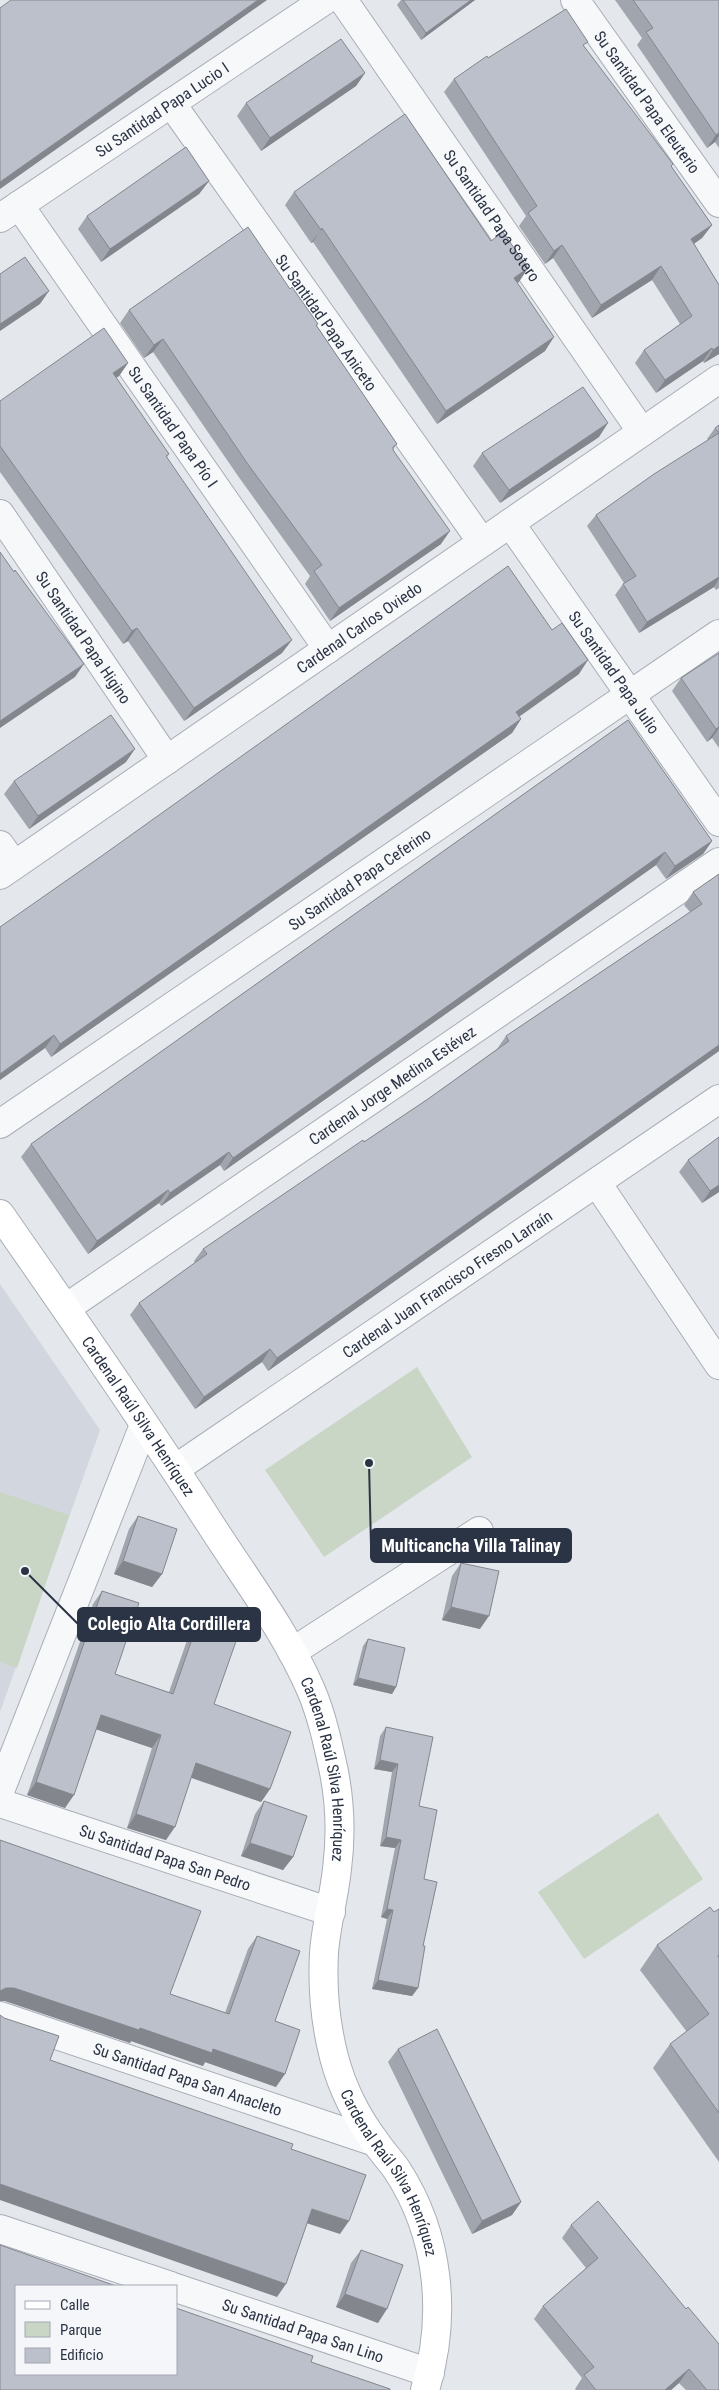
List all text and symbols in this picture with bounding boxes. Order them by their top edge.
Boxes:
street label: Su Santidad Papa Eleuterio [590,27,704,177]
street label: Su Santidad Papa Lucio I [92,58,232,161]
street label: Su Santidad Papa Sotero [440,146,544,285]
street label: Su Santidad Papa Aniceto [272,251,381,394]
street label: Su Santidad Papa Pío I [125,362,222,491]
street label: Su Santidad Papa Higino [32,568,135,707]
street label: Cardenal Carlos Oviedo [293,578,425,677]
street label: Su Santidad Papa Julio [565,607,664,737]
street label: Su Santidad Papa Ceferino [285,824,434,934]
street label: Cardenal Jorge Medina Estévez [305,1021,479,1149]
street label: Cardenal Juan Francisco Fresno Larraín [339,1206,556,1362]
street label: Cardenal Raúl Silva Henríquez [78,1332,199,1500]
callout: Multicancha Villa Talinay [371,1529,571,1562]
text: Multicancha Villa Talinay [381,1535,561,1556]
callout: Colegio Alta Cordillera [78,1608,260,1641]
text: Colegio Alta Cordillera [88,1613,250,1634]
street label: Cardenal Raúl Silva Henríquez [297,1674,349,1863]
street label: Su Santidad Papa San Pedro [77,1820,253,1894]
street label: Su Santidad Papa San Anacleto [91,2039,285,2120]
street label: Cardenal Raúl Silva Henríquez [337,2086,441,2258]
legend [15,2285,178,2375]
street label: Su Santidad Papa San Lino [220,2295,386,2366]
text: Calle [60,2296,90,2314]
text: Parque [60,2321,102,2339]
text: Edificio [60,2346,103,2364]

